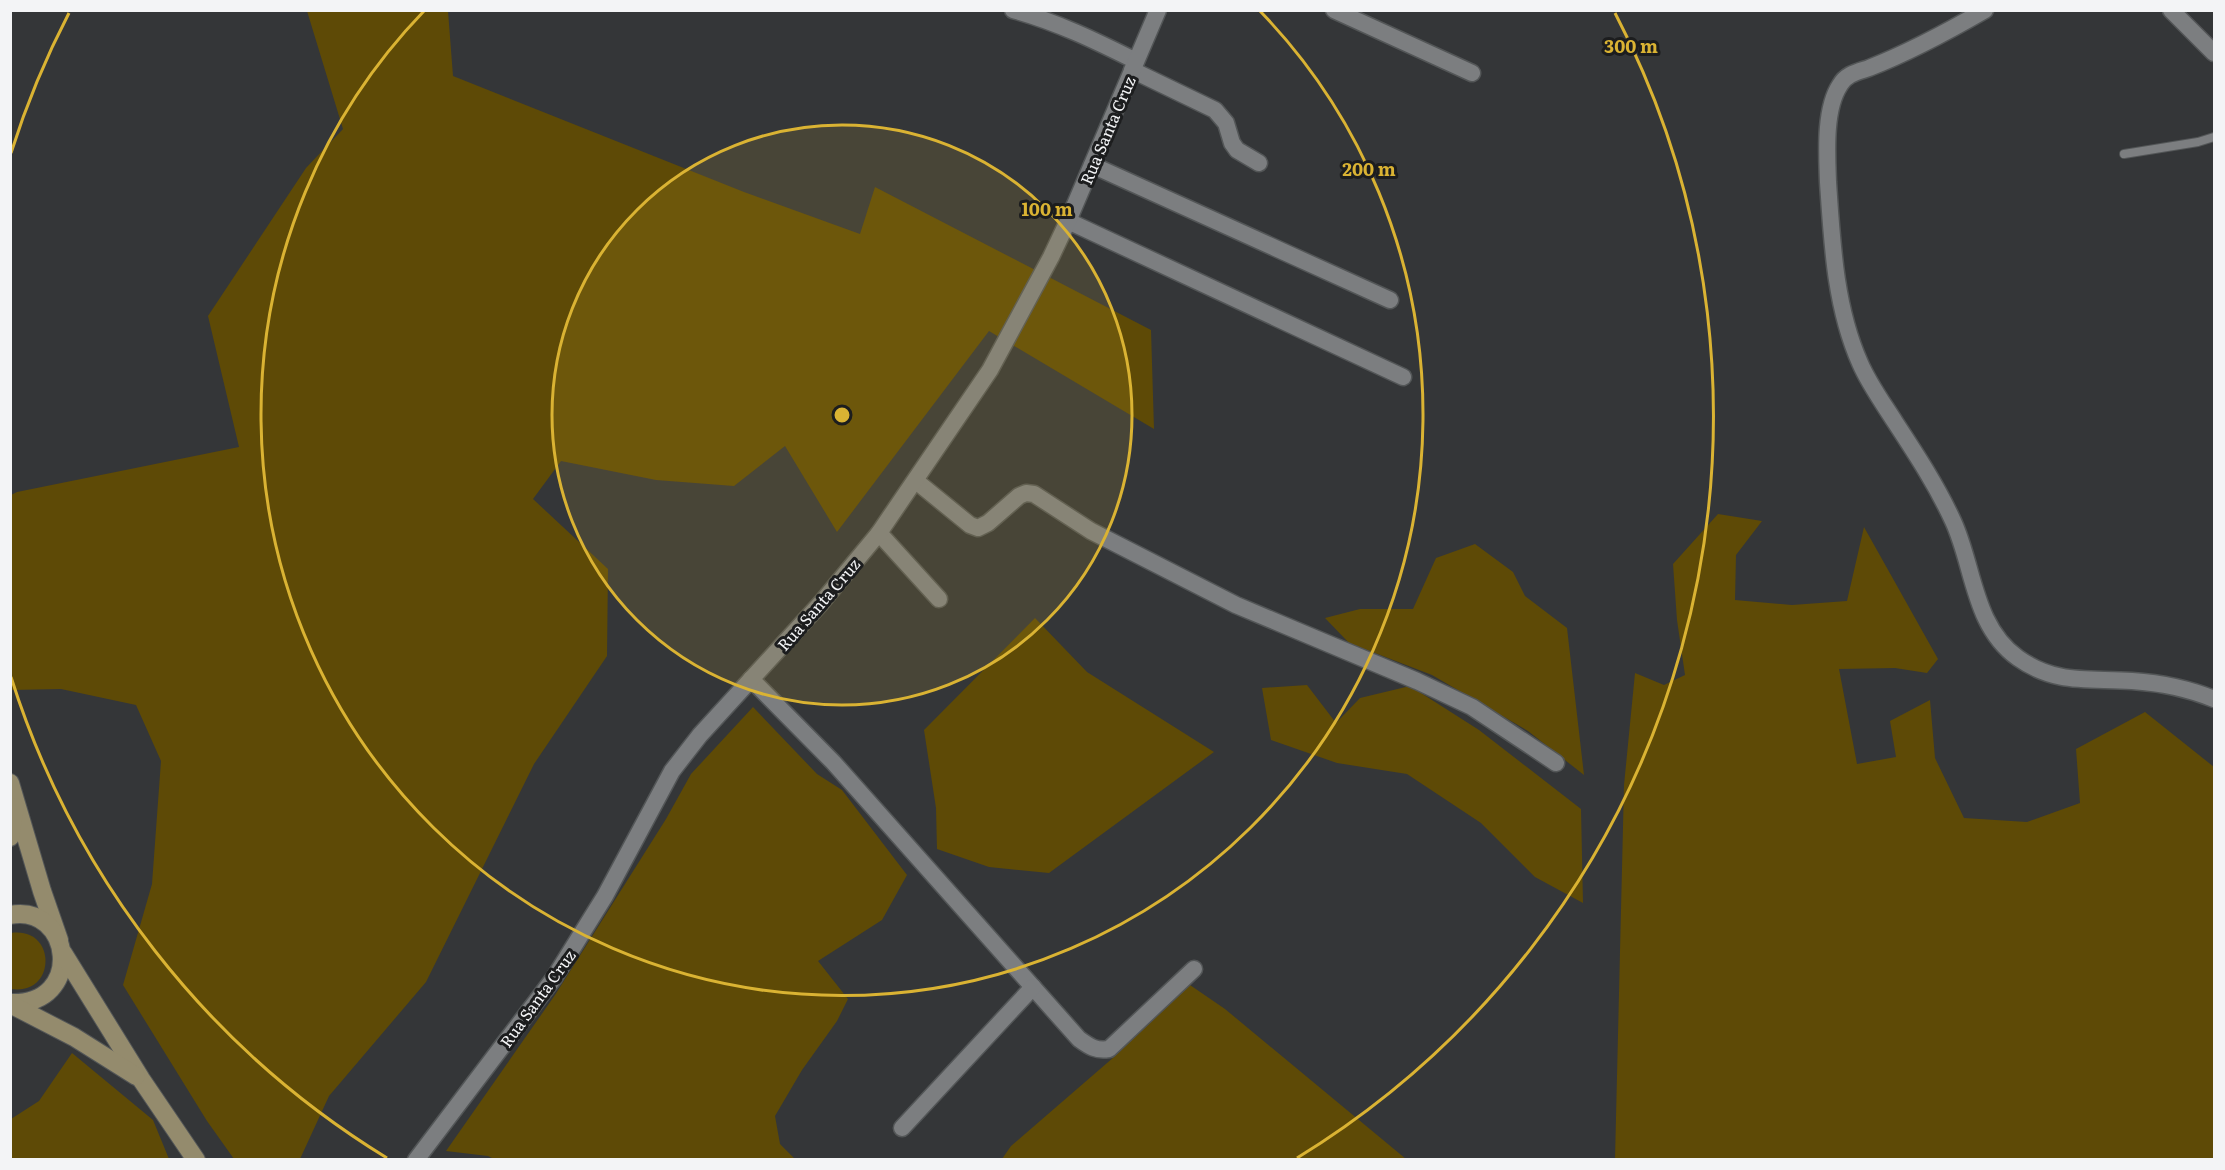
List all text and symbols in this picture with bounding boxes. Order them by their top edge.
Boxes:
text: 300 m [1604,32,1658,59]
street label: Rua Santa Cruz [1073,72,1141,188]
text: 200 m [1342,155,1396,182]
text: 100 m [1021,195,1073,222]
centre of rings [832,405,852,425]
street label: Rua Santa Cruz [771,552,865,656]
street label: Rua Santa Cruz [493,944,581,1052]

